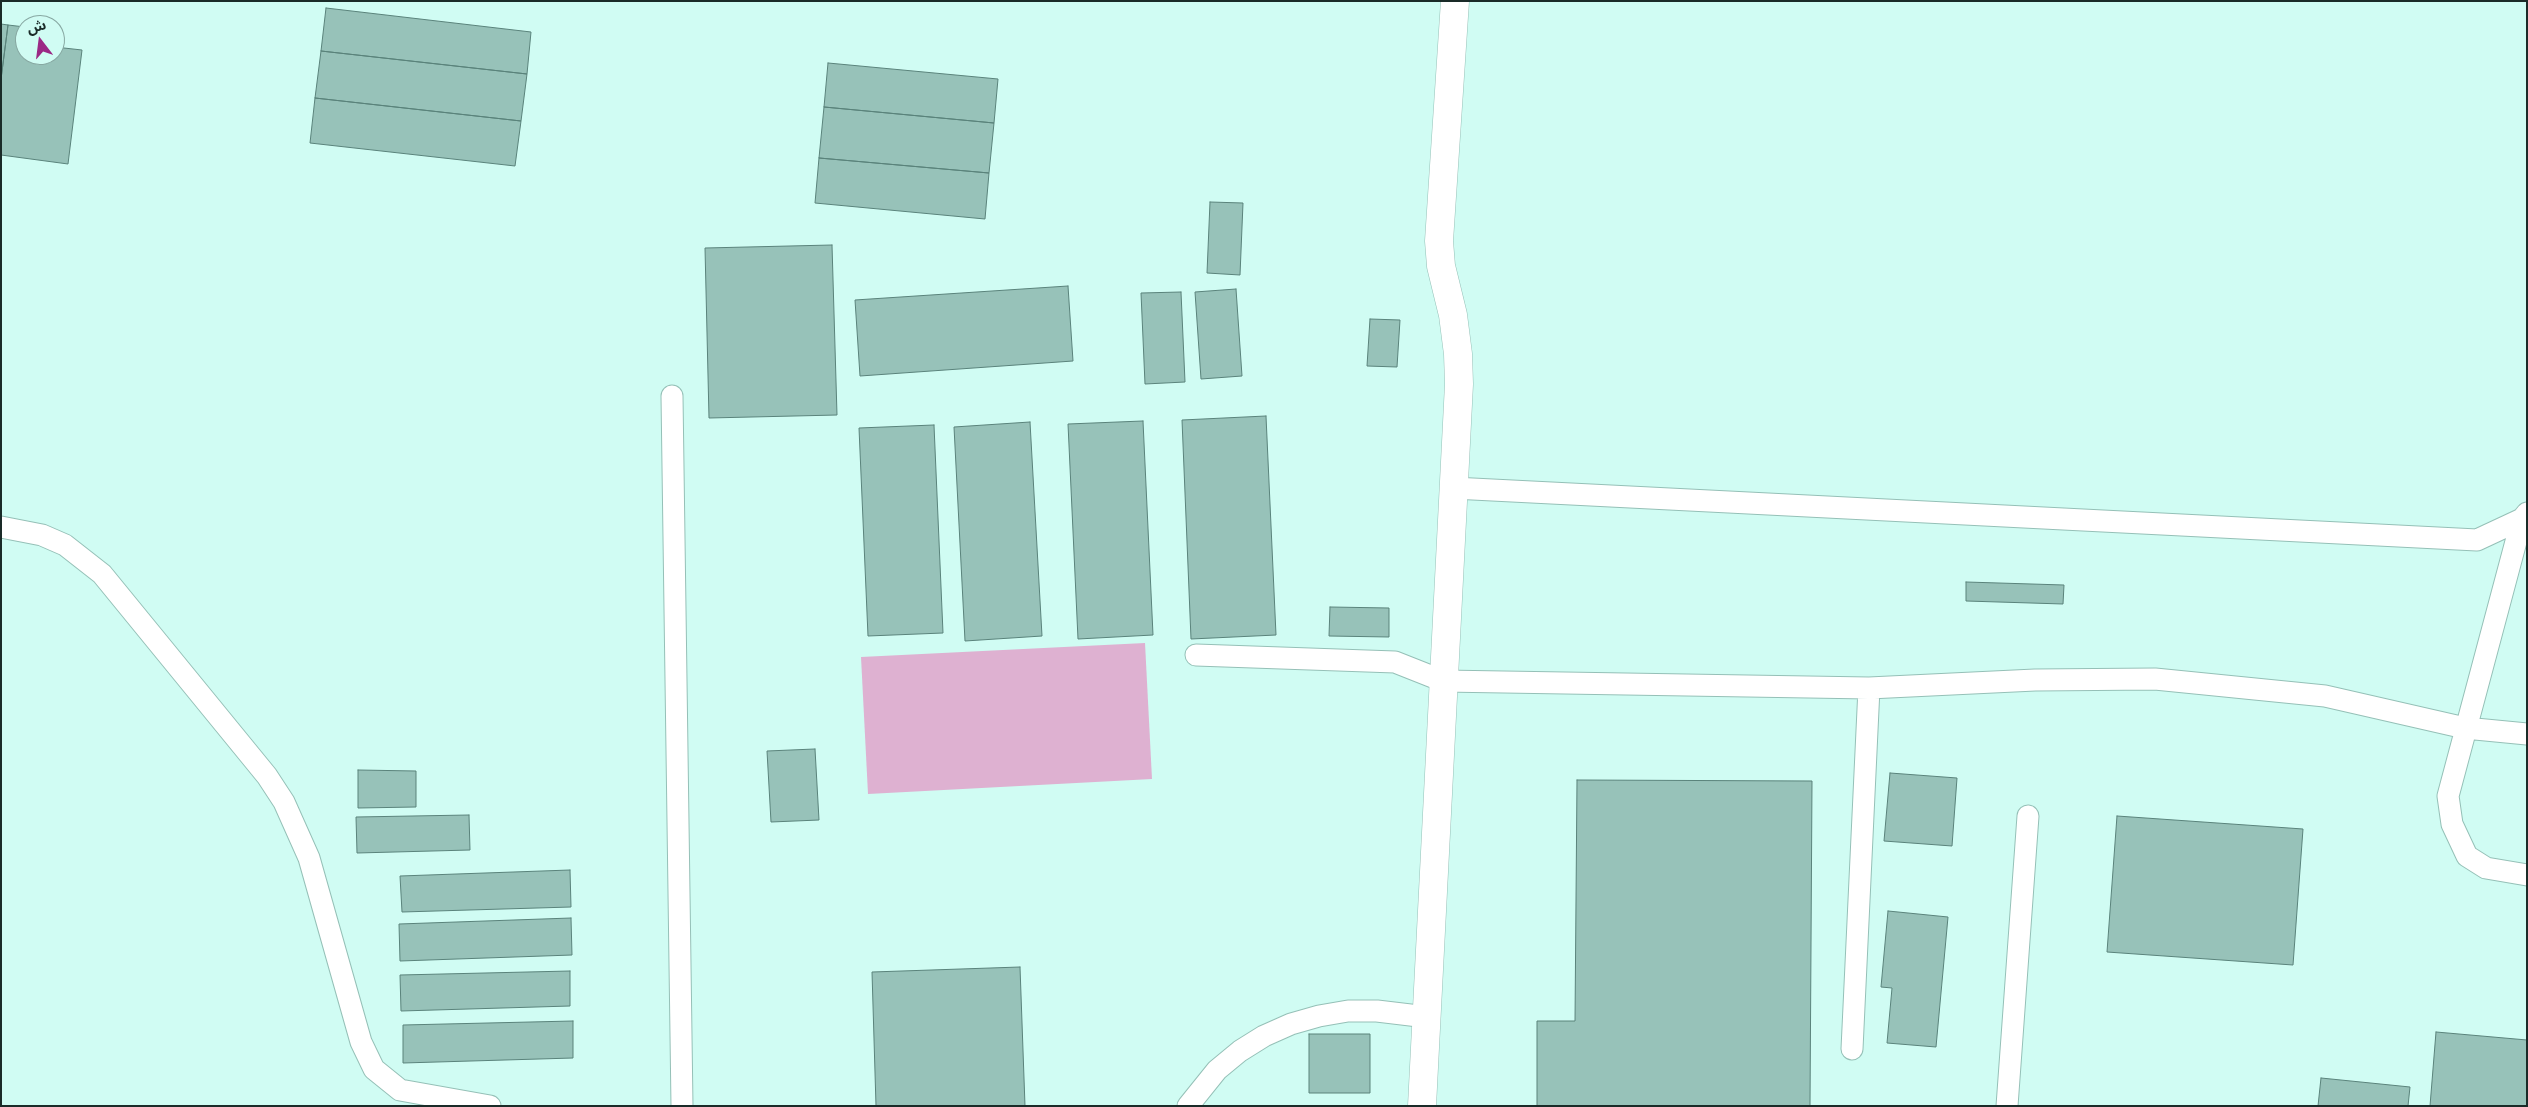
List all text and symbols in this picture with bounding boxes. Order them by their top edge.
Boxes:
text: ش [24,13,48,39]
north arrow [15,15,65,65]

